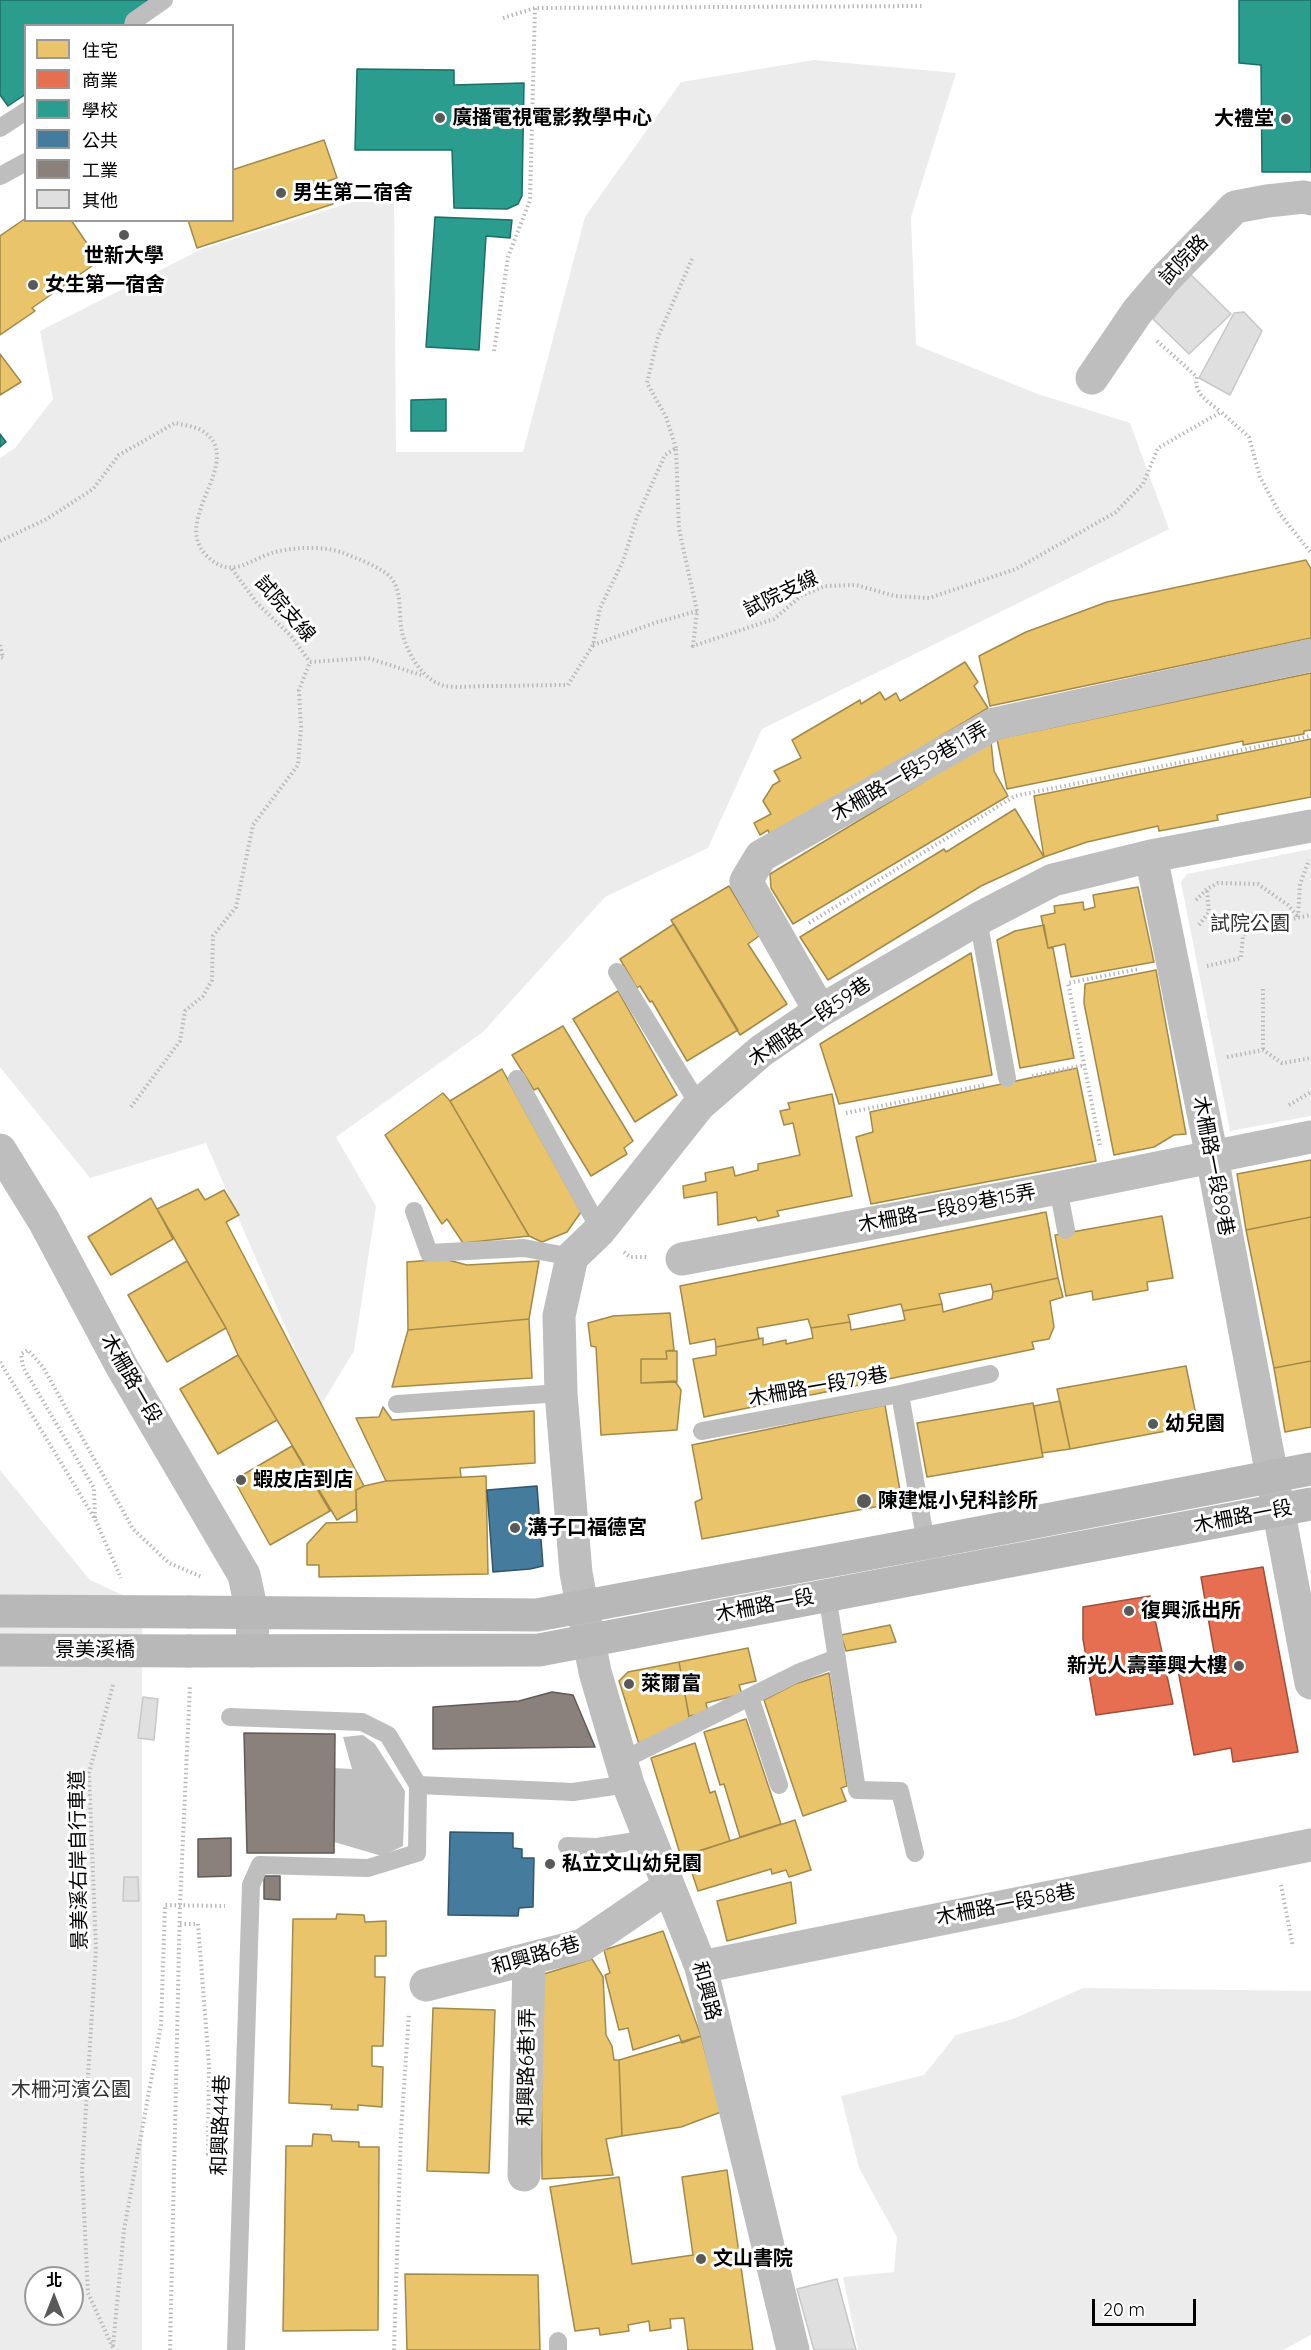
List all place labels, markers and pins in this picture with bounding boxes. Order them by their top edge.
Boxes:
place label: 廣播電視電影教學中心 [452,106,652,130]
place label: 大禮堂 [1214,107,1274,131]
marker: 廣播電視電影教學中心 [433,111,447,125]
marker: 大禮堂 [1279,112,1293,126]
place label: 男生第二宿舍 [293,181,413,205]
marker: 男生第二宿舍 [274,186,288,200]
marker: 世新大學 [117,228,131,242]
place label: 世新大學 [84,244,164,268]
place label: 女生第一宿舍 [45,273,165,297]
marker: 女生第一宿舍 [26,278,40,292]
place label: 幼兒園 [1165,1412,1225,1436]
marker: 幼兒園 [1146,1417,1160,1431]
place label: 蝦皮店到店 [253,1468,353,1492]
marker: 蝦皮店到店 [234,1473,248,1487]
place label: 陳建焜小兒科診所 [878,1489,1038,1513]
marker: 陳建焜小兒科診所 [855,1492,873,1510]
place label: 溝子口福德宮 [527,1516,647,1540]
marker: 溝子口福德宮 [508,1521,522,1535]
place label: 復興派出所 [1141,1599,1241,1623]
marker: 復興派出所 [1122,1604,1136,1618]
place label: 新光人壽華興大樓 [1067,1654,1227,1678]
marker: 新光人壽華興大樓 [1232,1659,1246,1673]
place label: 萊爾富 [641,1672,701,1696]
marker: 萊爾富 [622,1677,636,1691]
place label: 私立文山幼兒園 [562,1852,702,1876]
marker: 私立文山幼兒園 [543,1857,557,1871]
place label: 文山書院 [713,2247,793,2271]
marker: 文山書院 [694,2252,708,2266]

